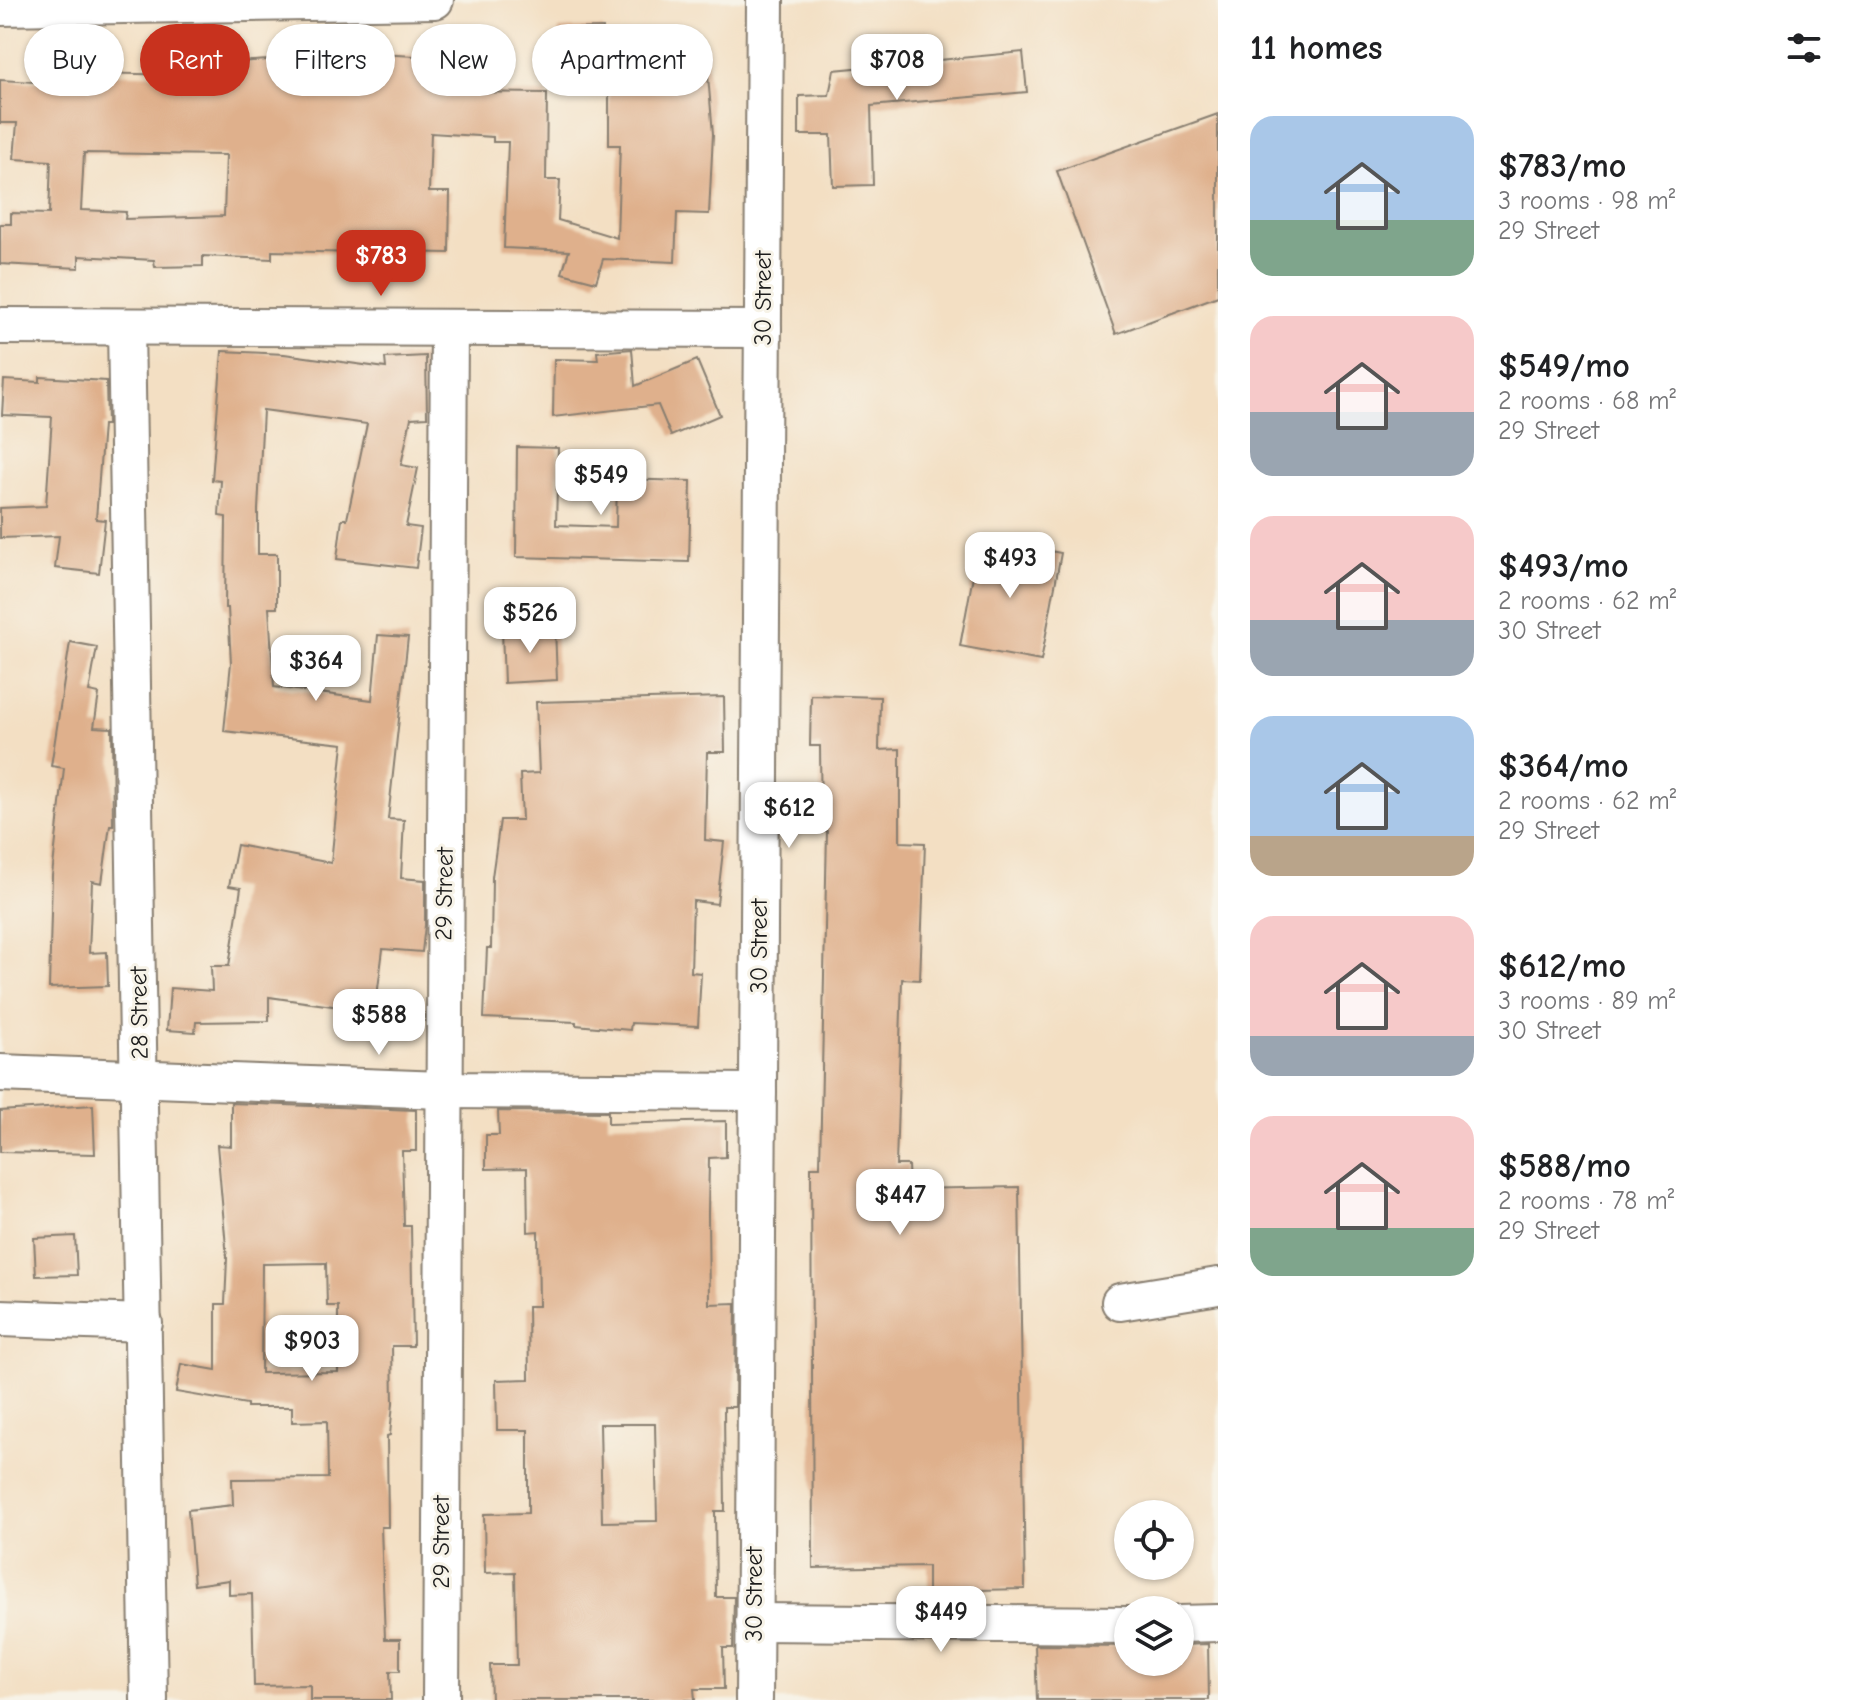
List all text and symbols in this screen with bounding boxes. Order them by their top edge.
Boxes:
chip: Buy [24,24,124,96]
chip: Rent [140,24,250,96]
chip: Filters [266,24,395,96]
chip: New [411,24,516,96]
chip: Apartment [532,24,713,96]
icon: filters [1782,26,1826,70]
text: 11 homes [1250,28,1383,68]
pin: $708 [850,34,944,102]
text: $708 [869,45,925,75]
text: $783/mo [1498,146,1626,186]
icon: home [1314,148,1410,244]
text: 3 rooms · 98 m² [1498,186,1675,216]
text: 29 Street [1498,216,1599,246]
pin: $783 [334,230,428,298]
text: $783 [355,241,407,271]
street label: 30 Street [749,249,777,345]
text: $549/mo [1498,346,1630,386]
icon: home [1314,348,1410,444]
text: 2 rooms · 68 m² [1498,386,1676,416]
text: 29 Street [1498,416,1599,446]
pin: $549 [554,449,648,517]
text: $549 [573,460,629,490]
pin: $493 [963,532,1057,600]
text: $493 [983,543,1037,573]
text: $493/mo [1498,546,1629,586]
icon: home [1314,548,1410,644]
text: 2 rooms · 62 m² [1498,586,1676,616]
pin: $526 [483,587,577,655]
text: $526 [502,598,558,628]
text: 30 Street [1498,616,1601,646]
pin: $364 [269,635,363,703]
text: $364 [289,646,343,676]
text: $364/mo [1498,746,1629,786]
icon: home [1314,748,1410,844]
pin: $612 [742,782,836,850]
text: 2 rooms · 62 m² [1498,786,1676,816]
text: $612 [763,793,815,823]
text: 29 Street [1498,816,1599,846]
street label: 29 Street [429,846,459,941]
street label: 30 Street [745,897,773,993]
text: $612/mo [1498,946,1626,986]
icon: home [1314,948,1410,1044]
street label: 28 Street [124,965,154,1060]
text: 3 rooms · 89 m² [1498,986,1675,1016]
pin: $588 [332,989,426,1057]
text: $588 [351,1000,407,1030]
text: 30 Street [1498,1016,1601,1046]
text: $588/mo [1498,1146,1631,1186]
icon: home [1314,1148,1410,1244]
pin: $447 [853,1169,947,1237]
text: $447 [874,1180,926,1210]
text: 2 rooms · 78 m² [1498,1186,1674,1216]
text: 29 Street [1498,1216,1599,1246]
pin: $903 [265,1315,359,1383]
text: $903 [284,1326,340,1356]
street label: 29 Street [427,1494,455,1589]
map controls [1114,1500,1194,1676]
button: locate [1114,1500,1194,1580]
street label: 30 Street [740,1545,768,1641]
pin: $449 [894,1586,988,1654]
button: layers [1114,1596,1194,1676]
text: $449 [914,1597,968,1627]

